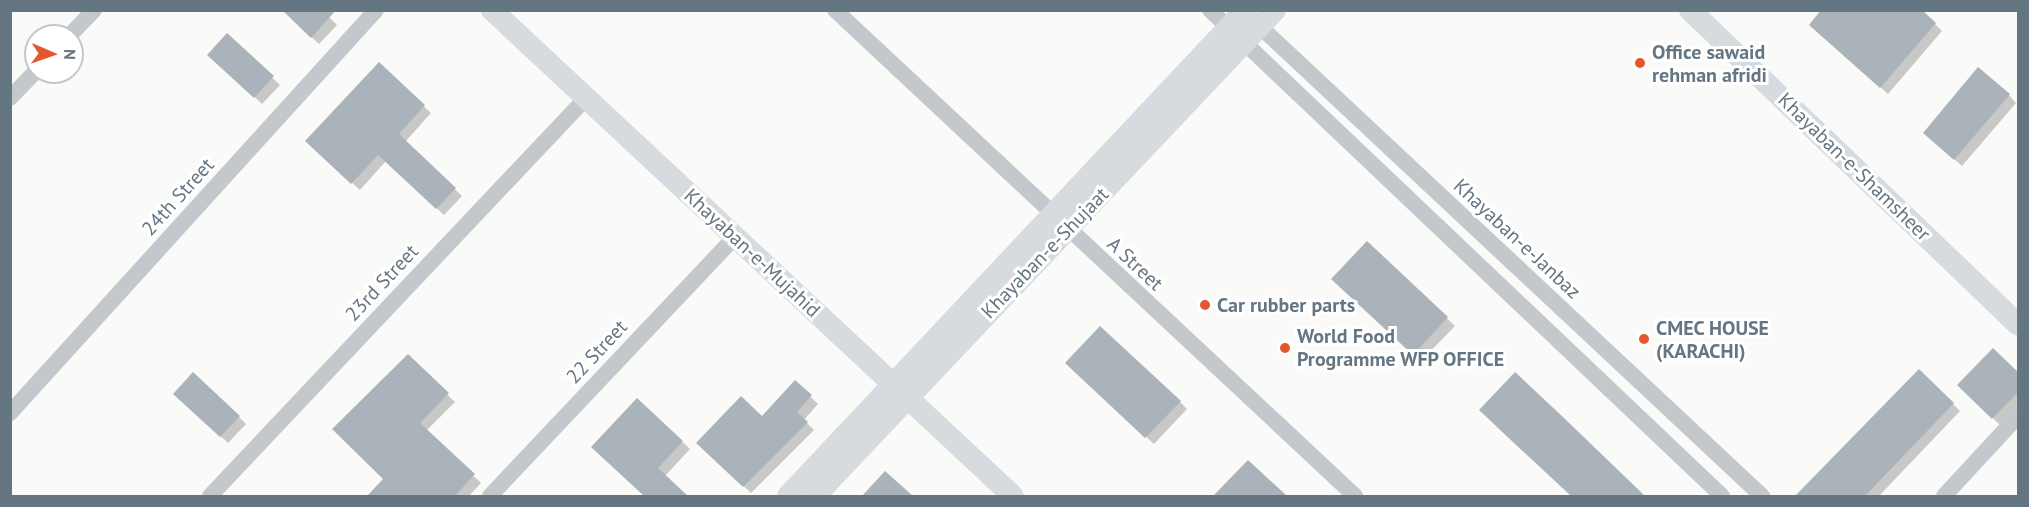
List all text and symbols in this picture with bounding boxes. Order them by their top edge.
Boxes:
north arrow [24,24,84,84]
place label: Office sawaid rehman afridi [1652,40,1767,87]
text: N [60,49,80,60]
marker: Office sawaid rehman afridi [1633,56,1647,70]
street label: Khayaban-e-Shamsheer [1773,88,1935,246]
street label: 24th Street [137,153,219,241]
street label: Khayaban-e-Janbaz [1449,174,1585,304]
street label: Khayaban-e-Shujaat [976,183,1114,323]
street label: Khayaban-e-Mujahid [679,184,825,322]
street label: A Street [1102,232,1168,296]
street label: 23rd Street [341,240,423,326]
place label: Car rubber parts [1217,293,1355,317]
marker: Car rubber parts [1198,298,1212,312]
street label: 22 Street [562,315,632,389]
place label: CMEC HOUSE (KARACHI) [1656,316,1770,363]
place label: World Food Programme WFP OFFICE [1297,324,1506,371]
marker: CMEC HOUSE (KARACHI) [1637,332,1651,346]
marker: World Food Programme WFP OFFICE [1278,341,1292,355]

